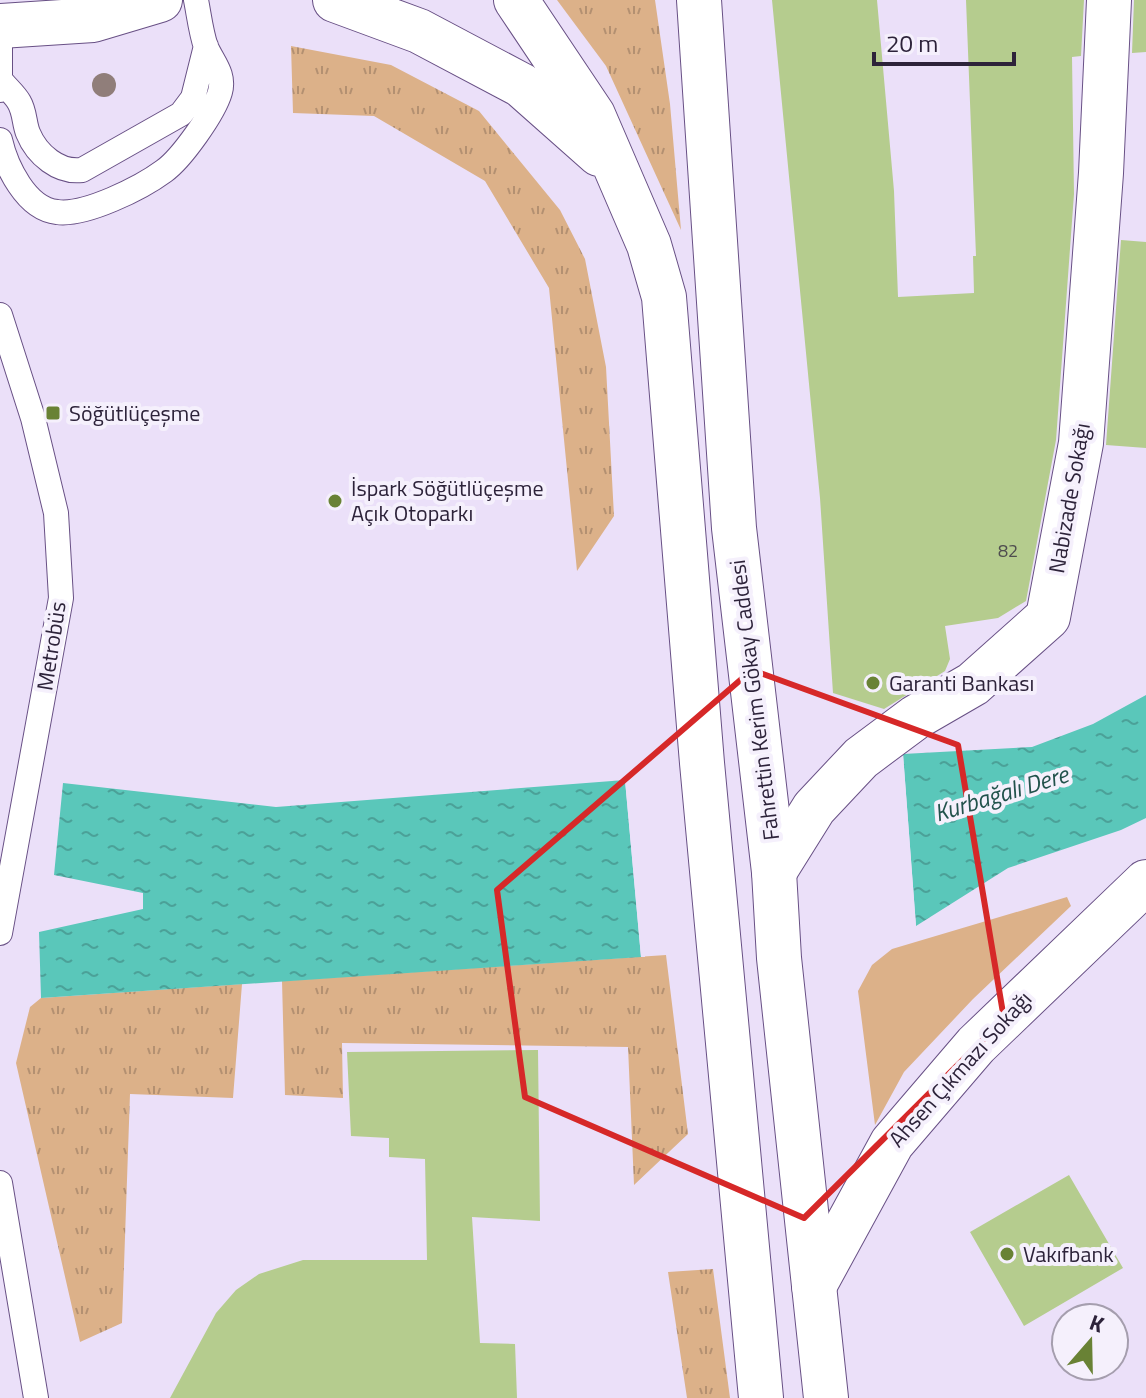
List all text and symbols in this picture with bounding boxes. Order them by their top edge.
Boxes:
scale bar [874,16,1014,66]
text: 20 m [886,25,938,61]
place label: Söğütlüçeşme [69,396,200,430]
marker: Söğütlüçeşme [44,404,62,422]
street label: Nabizade Sokağı [1039,420,1099,576]
place label: İspark Söğütlüçeşme Açık Otoparkı [351,471,544,530]
marker: İspark Söğütlüçeşme Açık Otoparkı [326,492,344,510]
house number: 82 [998,537,1018,564]
street label: Fahrettin Kerim Gökay Caddesi [720,558,788,842]
street label: Metrobüs [27,599,75,693]
place label: Garanti Bankası [889,666,1034,700]
marker: Garanti Bankası [864,674,882,692]
water label: Kurbağalı Dere [930,755,1074,830]
street label: Ahsen Çıkmazı Sokağı [880,983,1040,1155]
place label: Vakıfbank [1023,1237,1114,1271]
marker: Vakıfbank [998,1245,1016,1263]
north arrow [1050,1302,1130,1382]
text: K [1085,1305,1109,1341]

